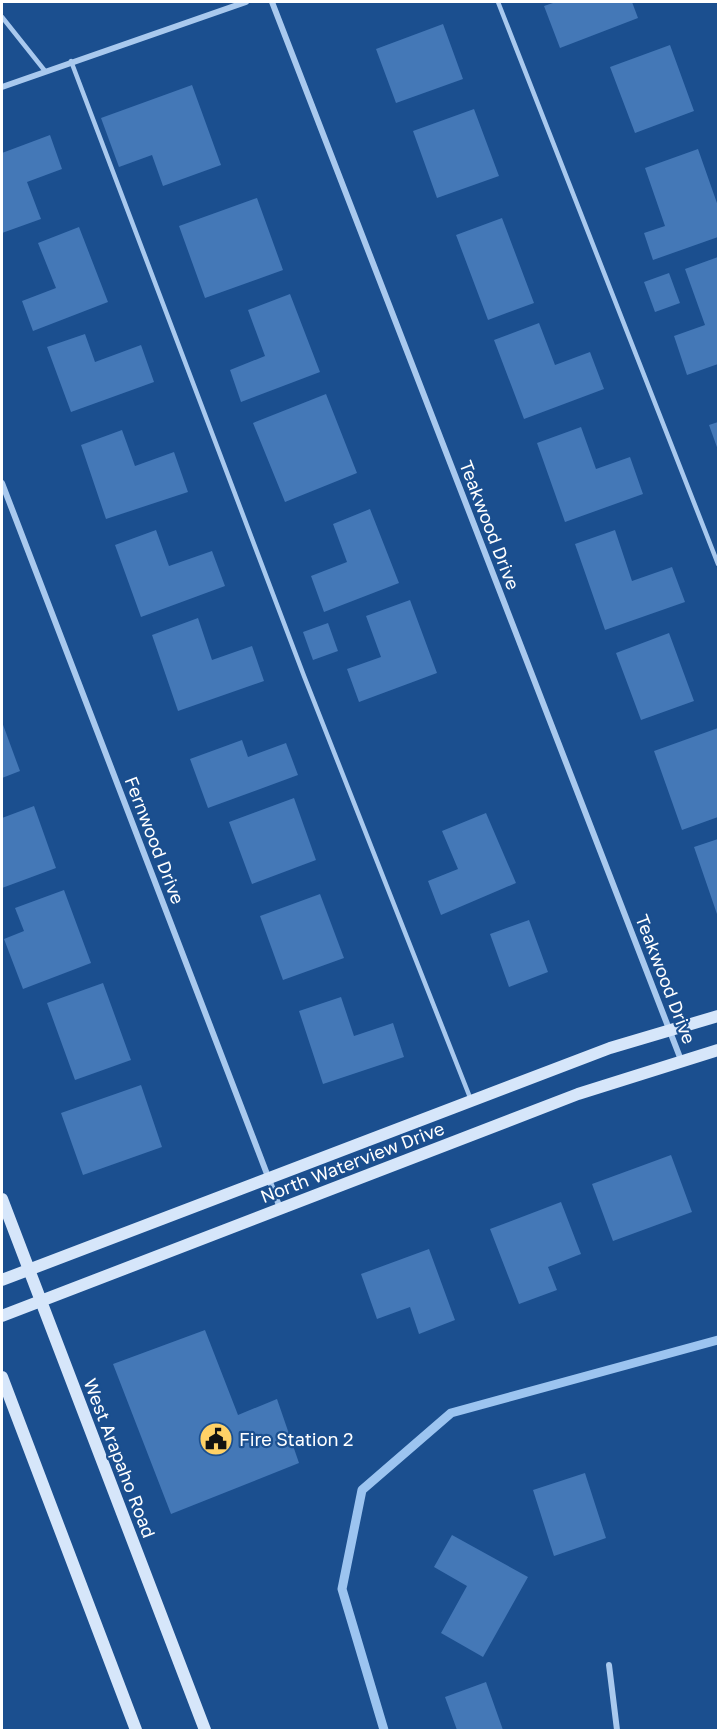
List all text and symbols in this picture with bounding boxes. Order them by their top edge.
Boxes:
street label: Teakwood Drive [455,457,525,593]
street label: Fernwood Drive [121,773,189,907]
street label: Teakwood Drive [631,911,701,1047]
street label: North Waterview Drive [257,1117,447,1207]
street label: West Arapaho Road [79,1375,161,1541]
public building icon: Fire Station 2 [198,1421,234,1457]
place label: Fire Station 2 [239,1428,354,1450]

